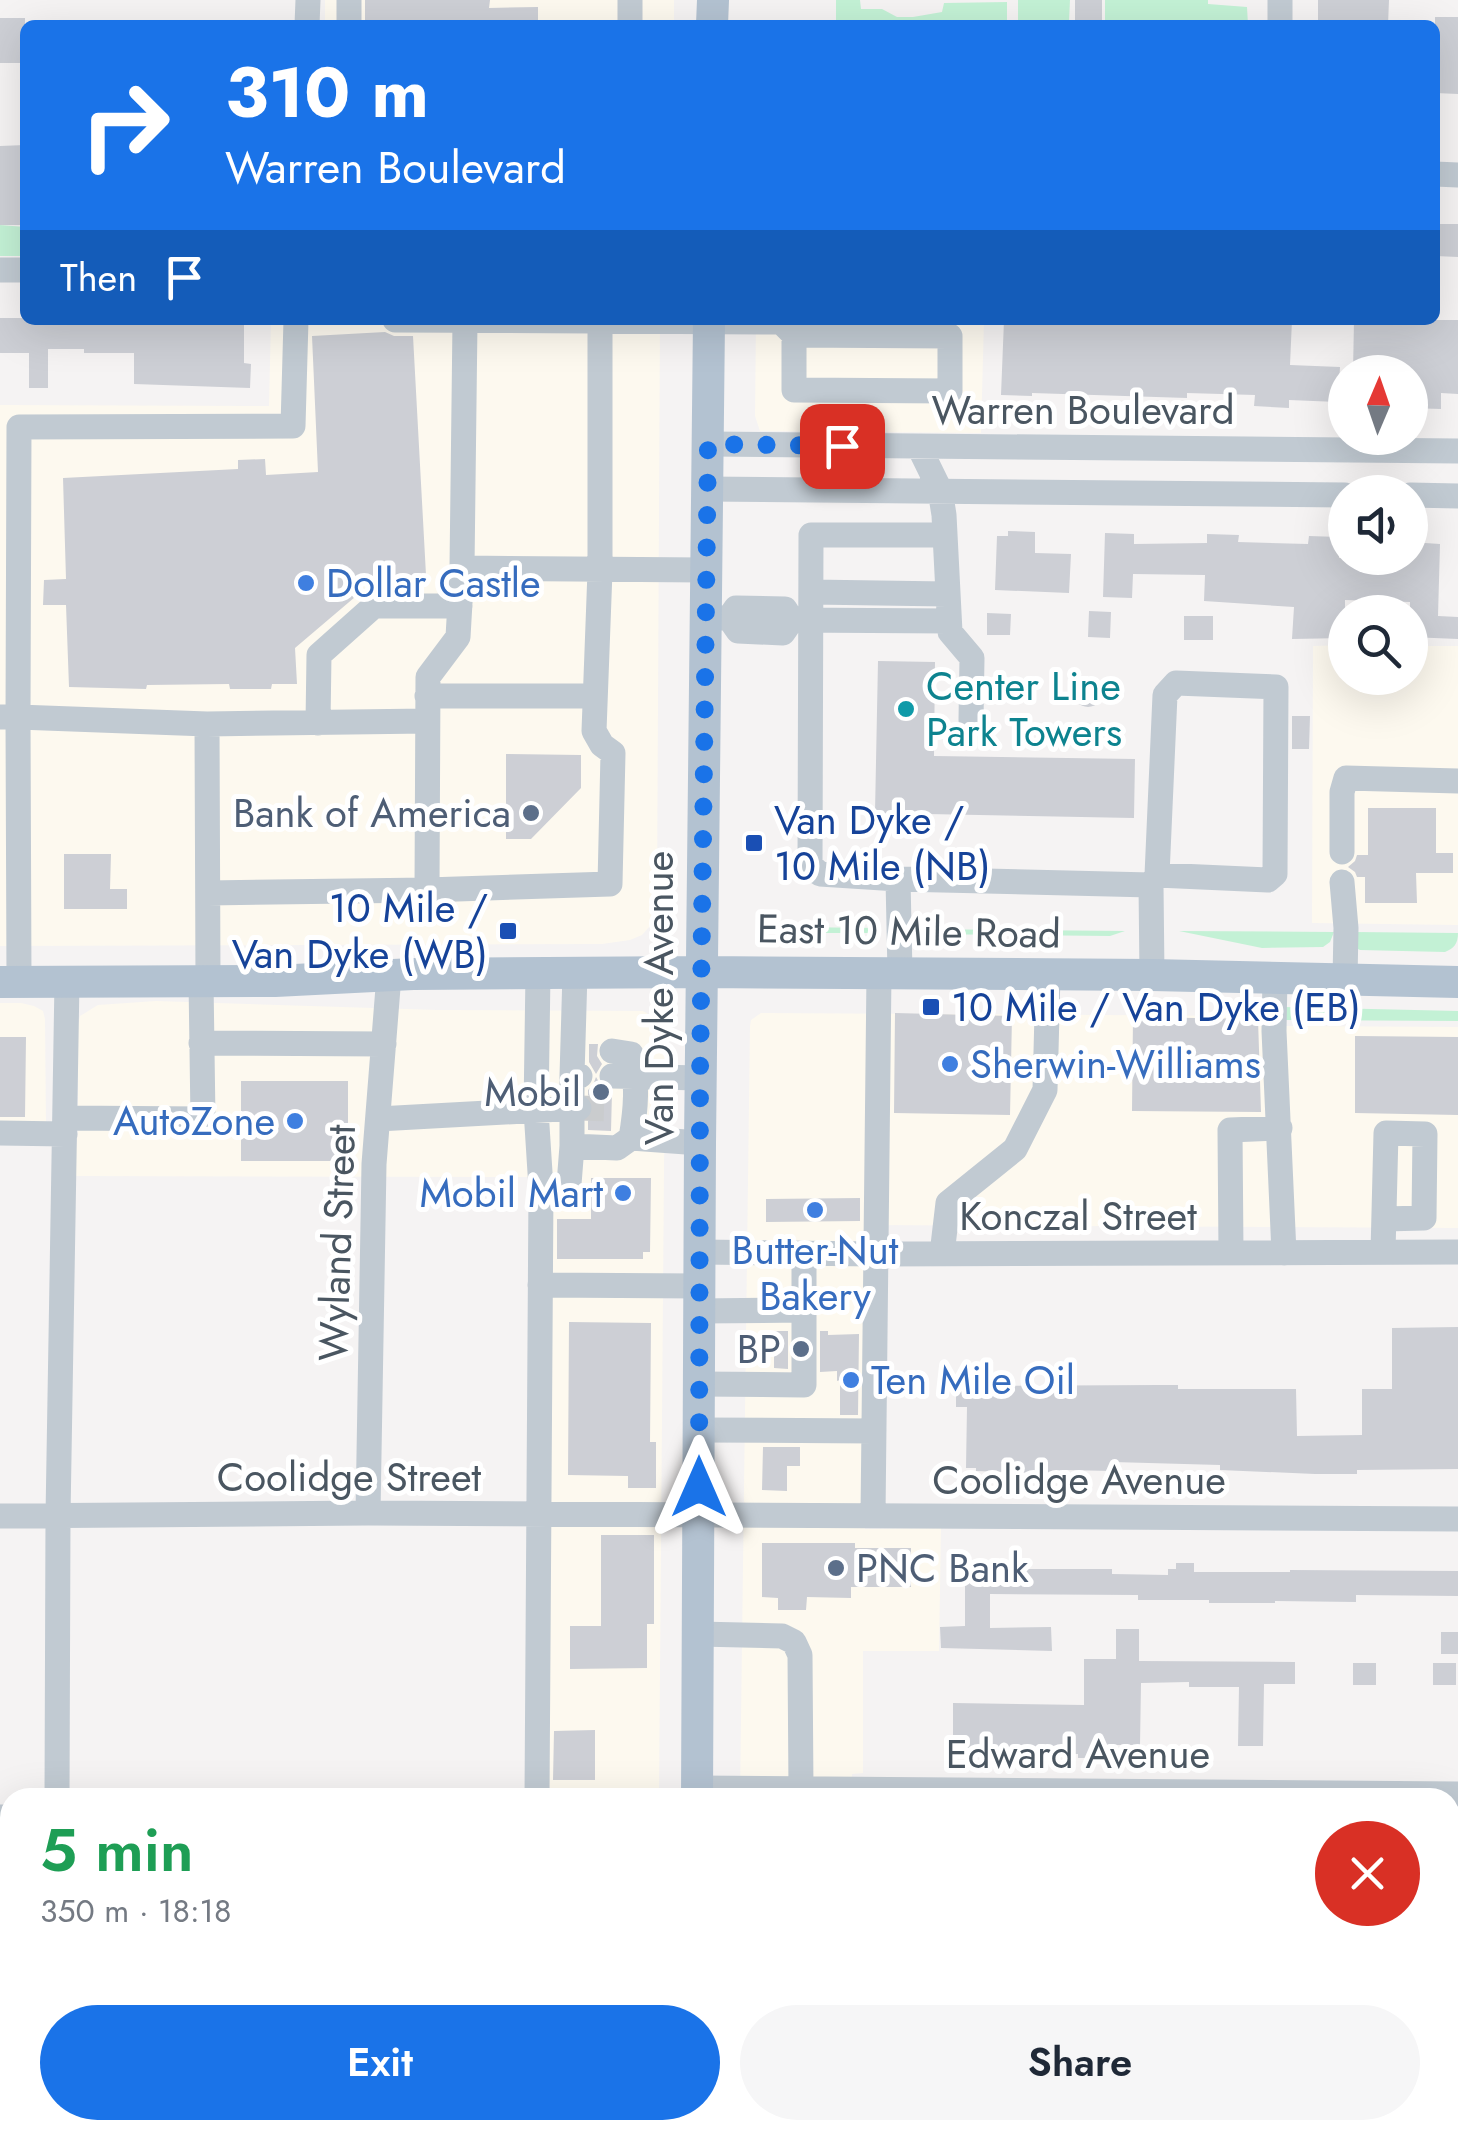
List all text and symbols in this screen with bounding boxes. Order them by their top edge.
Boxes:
text: 310 m [225,42,429,143]
icon: right [60,60,190,190]
text: Warren Boulevard [225,135,566,200]
text: Then [60,250,137,305]
icon: arrive [157,250,212,305]
north arrow [1328,355,1428,455]
map controls [1328,355,1428,695]
street label: Warren Boulevard [932,381,1235,439]
pin [800,404,885,489]
icon: arrive [815,419,870,474]
button: sound [1328,475,1428,575]
place label: Dollar Castle [326,554,541,612]
marker: Dollar Castle [295,572,317,594]
button: search [1328,595,1428,695]
place label: Center Line Park Towers [926,657,1122,761]
marker: Center Line Park Towers [895,698,917,720]
place label: Bank of America [233,784,511,842]
place label: Van Dyke / 10 Mile (NB) [774,791,991,895]
marker: Bank of America [520,802,542,824]
marker: Van Dyke / 10 Mile (NB) [743,832,765,854]
street label: Van Dyke Avenue [630,851,688,1145]
place label: 10 Mile / Van Dyke (WB) [232,879,488,983]
street label: East 10 Mile Road [757,899,1061,963]
marker: 10 Mile / Van Dyke (WB) [497,920,519,942]
place label: 10 Mile / Van Dyke (EB) [951,978,1361,1036]
marker: 10 Mile / Van Dyke (EB) [920,996,942,1018]
place label: Sherwin-Williams [970,1035,1261,1093]
marker: Sherwin-Williams [939,1053,961,1075]
place label: Mobil [484,1063,581,1121]
marker: Mobil [590,1081,612,1103]
place label: AutoZone [113,1092,275,1150]
marker: AutoZone [284,1110,306,1132]
street label: Wyland Street [304,1123,370,1362]
place label: Mobil Mart [419,1164,603,1222]
marker: Mobil Mart [612,1182,634,1204]
street label: Konczal Street [959,1187,1197,1245]
marker: Butter-Nut Bakery [804,1199,826,1221]
place label: Butter-Nut Bakery [732,1221,899,1325]
place label: BP [737,1320,781,1378]
marker: BP [790,1338,812,1360]
place label: Ten Mile Oil [871,1351,1075,1409]
marker: Ten Mile Oil [840,1369,862,1391]
position arrow [647,1435,751,1539]
street label: Coolidge Street [217,1448,482,1506]
street label: Coolidge Avenue [932,1451,1226,1509]
place label: PNC Bank [856,1539,1029,1597]
marker: PNC Bank [825,1557,847,1579]
street label: Edward Avenue [946,1725,1210,1783]
text: 5 min [40,1807,193,1894]
button: close [1315,1821,1420,1926]
text: 350 m · 18:18 [40,1888,231,1934]
button: Exit [40,2005,720,2120]
button: Share [740,2005,1420,2120]

